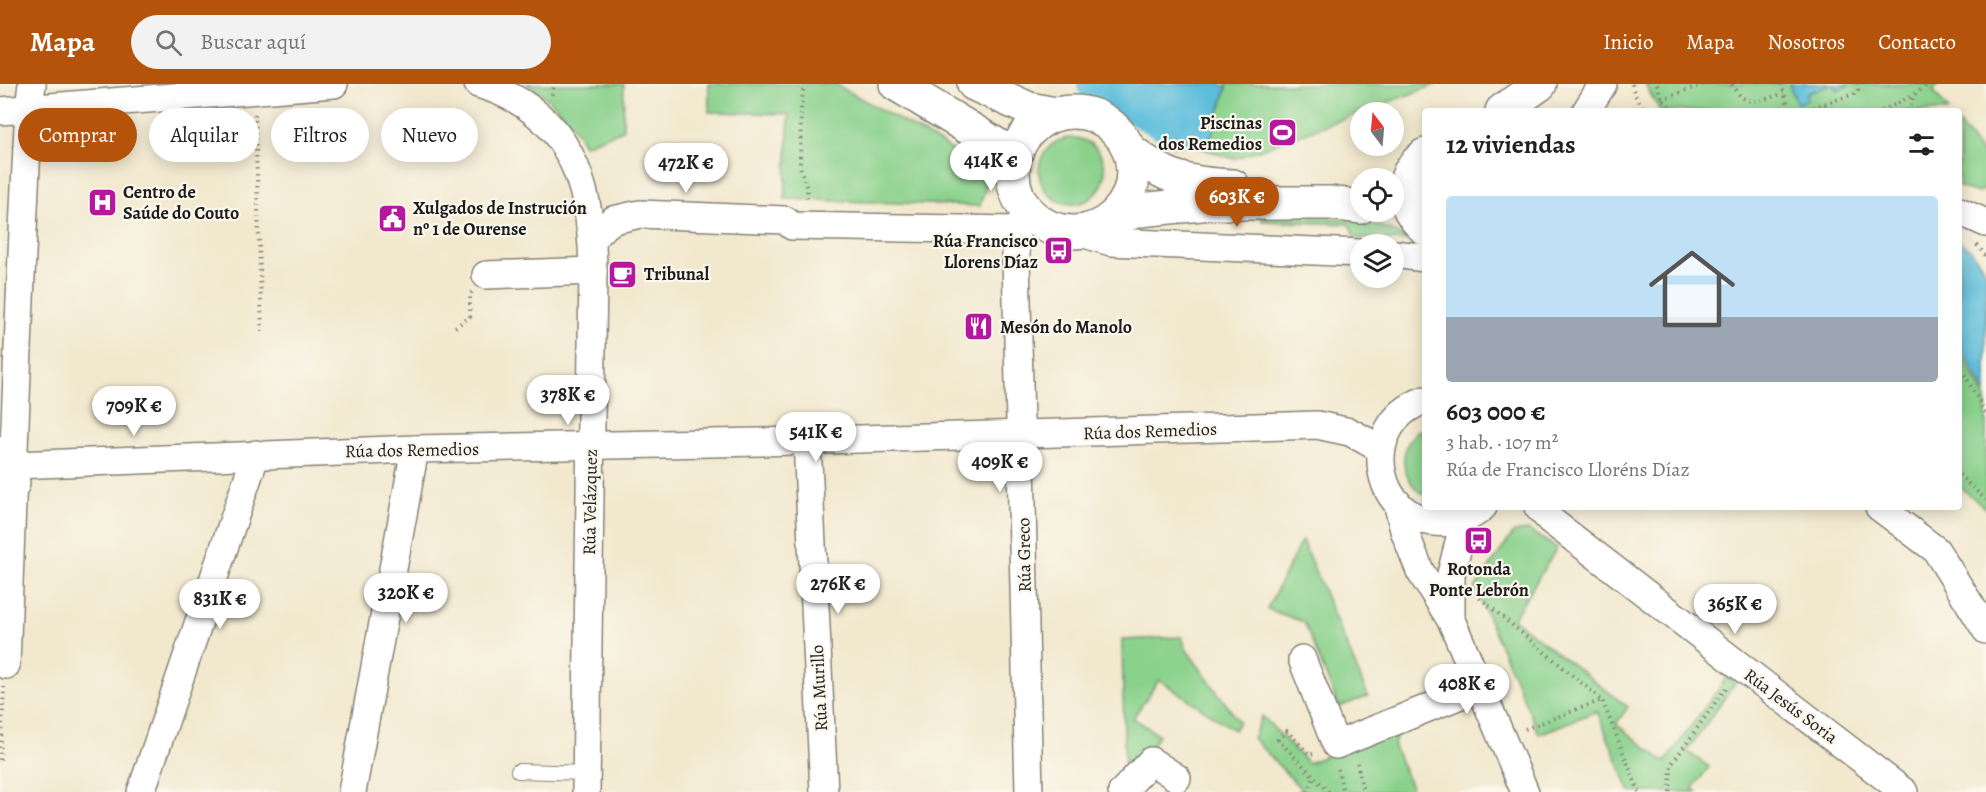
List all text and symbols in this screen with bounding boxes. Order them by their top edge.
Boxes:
search box [131,15,551,69]
text: Mapa [30,23,95,61]
icon: search [152,26,185,59]
text: Buscar aquí [200,27,306,57]
text: Inicio [1603,28,1653,56]
text: Mapa [1686,28,1735,56]
text: Nosotros [1768,28,1845,56]
text: Contacto [1878,28,1956,56]
north arrow [1350,102,1404,156]
map controls [1350,102,1404,288]
chip: Comprar [18,108,137,162]
chip: Alquilar [149,108,259,162]
chip: Filtros [271,108,369,162]
chip: Nuevo [381,108,478,162]
place label: Piscinas dos Remedios [1158,111,1262,156]
sports icon: Piscinas dos Remedios [1267,117,1299,149]
text: 12 viviendas [1446,127,1576,162]
icon: filters [1905,128,1938,161]
pin: 414K € [942,141,1040,192]
pin: 472K € [637,143,735,194]
text: 414K € [964,147,1018,174]
text: 472K € [658,149,714,176]
button: locate [1350,168,1404,222]
pin: 603K € [1188,177,1286,228]
place label: Centro de Saúde do Couto [123,180,239,225]
text: 603K € [1209,183,1265,210]
hospital icon: Centro de Saúde do Couto [86,186,118,218]
place label: Xulgados de Instrución nº 1 de Ourense [413,196,587,241]
public building icon: Xulgados de Instrución nº 1 de Ourense [376,202,408,234]
place label: Rúa Francisco Llorens Díaz [933,229,1038,274]
button: layers [1350,234,1404,288]
bus stop icon: Rúa Francisco Llorens Díaz [1043,235,1075,267]
icon: home [1638,235,1746,343]
cafe icon: Tribunal [607,258,639,290]
place label: Tribunal [644,262,710,286]
restaurant icon: Mesón do Manolo [963,311,995,343]
place label: Mesón do Manolo [1000,315,1132,339]
pin: 378K € [519,375,617,426]
text: 378K € [541,381,595,408]
pin: 709K € [85,386,183,437]
text: 709K € [106,392,162,419]
text: 603 000 € [1446,394,1546,429]
pin: 541K € [767,412,865,463]
street label: Rúa dos Remedios [1083,417,1217,445]
text: 541K € [789,418,843,445]
text: 3 hab. · 107 m² [1446,429,1558,456]
street label: Rúa dos Remedios [345,437,479,463]
pin: 409K € [951,442,1049,493]
text: 409K € [972,448,1028,475]
street label: Rúa Velázquez [577,449,603,555]
text: Rúa de Francisco Lloréns Díaz [1446,456,1690,483]
street label: Rúa Greco [1011,517,1037,593]
bus stop icon: Rotonda Ponte Lebrón [1463,524,1495,556]
place label: Rotonda Ponte Lebrón [1429,557,1529,602]
pin: 276K € [789,564,887,615]
text: 276K € [810,570,866,597]
pin: 320K € [357,573,455,624]
pin: 831K € [171,579,269,630]
text: 320K € [378,579,434,606]
pin: 365K € [1686,584,1784,635]
text: 831K € [193,585,247,612]
text: 365K € [1708,590,1762,617]
street label: Rúa Murillo [805,644,833,732]
street label: Rúa Jesús Soria [1739,663,1843,750]
pin: 408K € [1418,664,1516,715]
text: 408K € [1438,670,1496,697]

